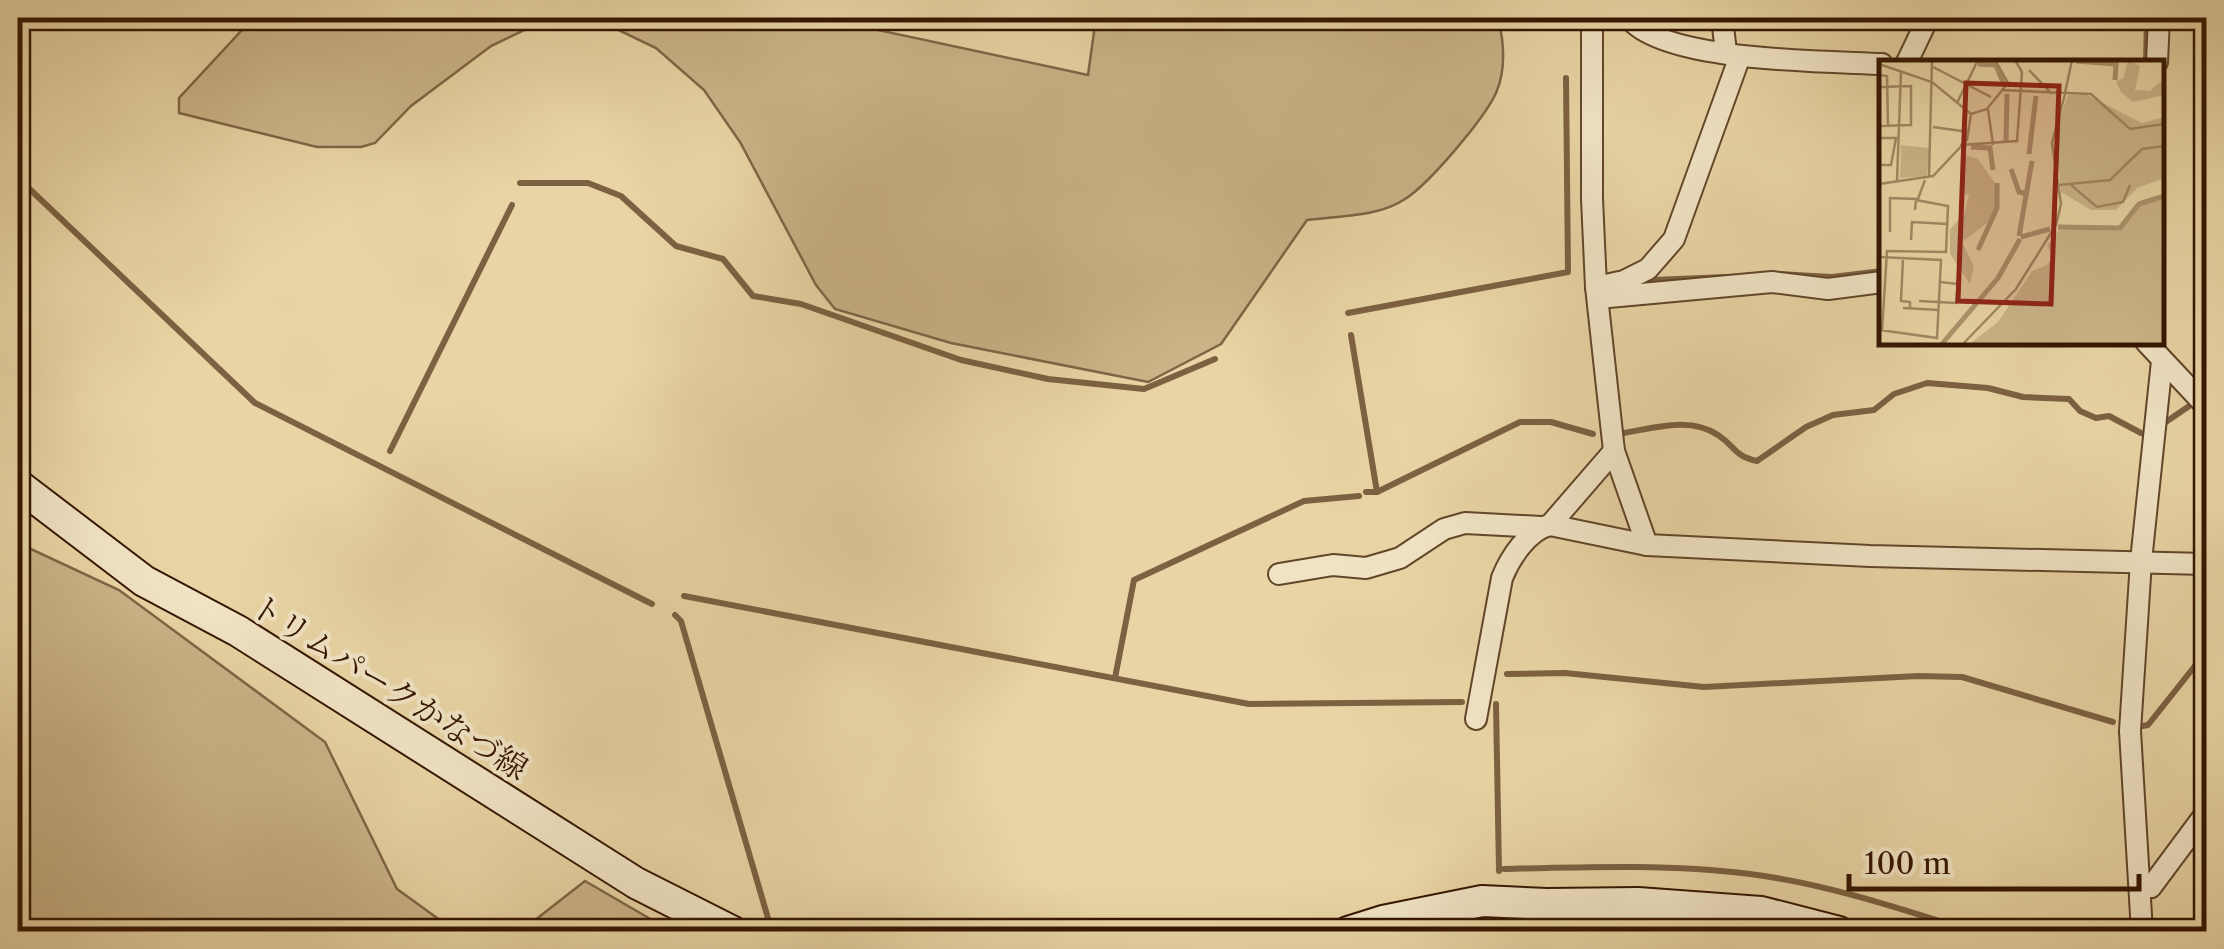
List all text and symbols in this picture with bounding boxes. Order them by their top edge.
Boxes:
inset map [1879,60,2164,345]
street label: トリムパークかなづ線 [243,585,535,788]
scale bar [1849,829,2139,891]
text: 100 m [1864,845,1951,882]

